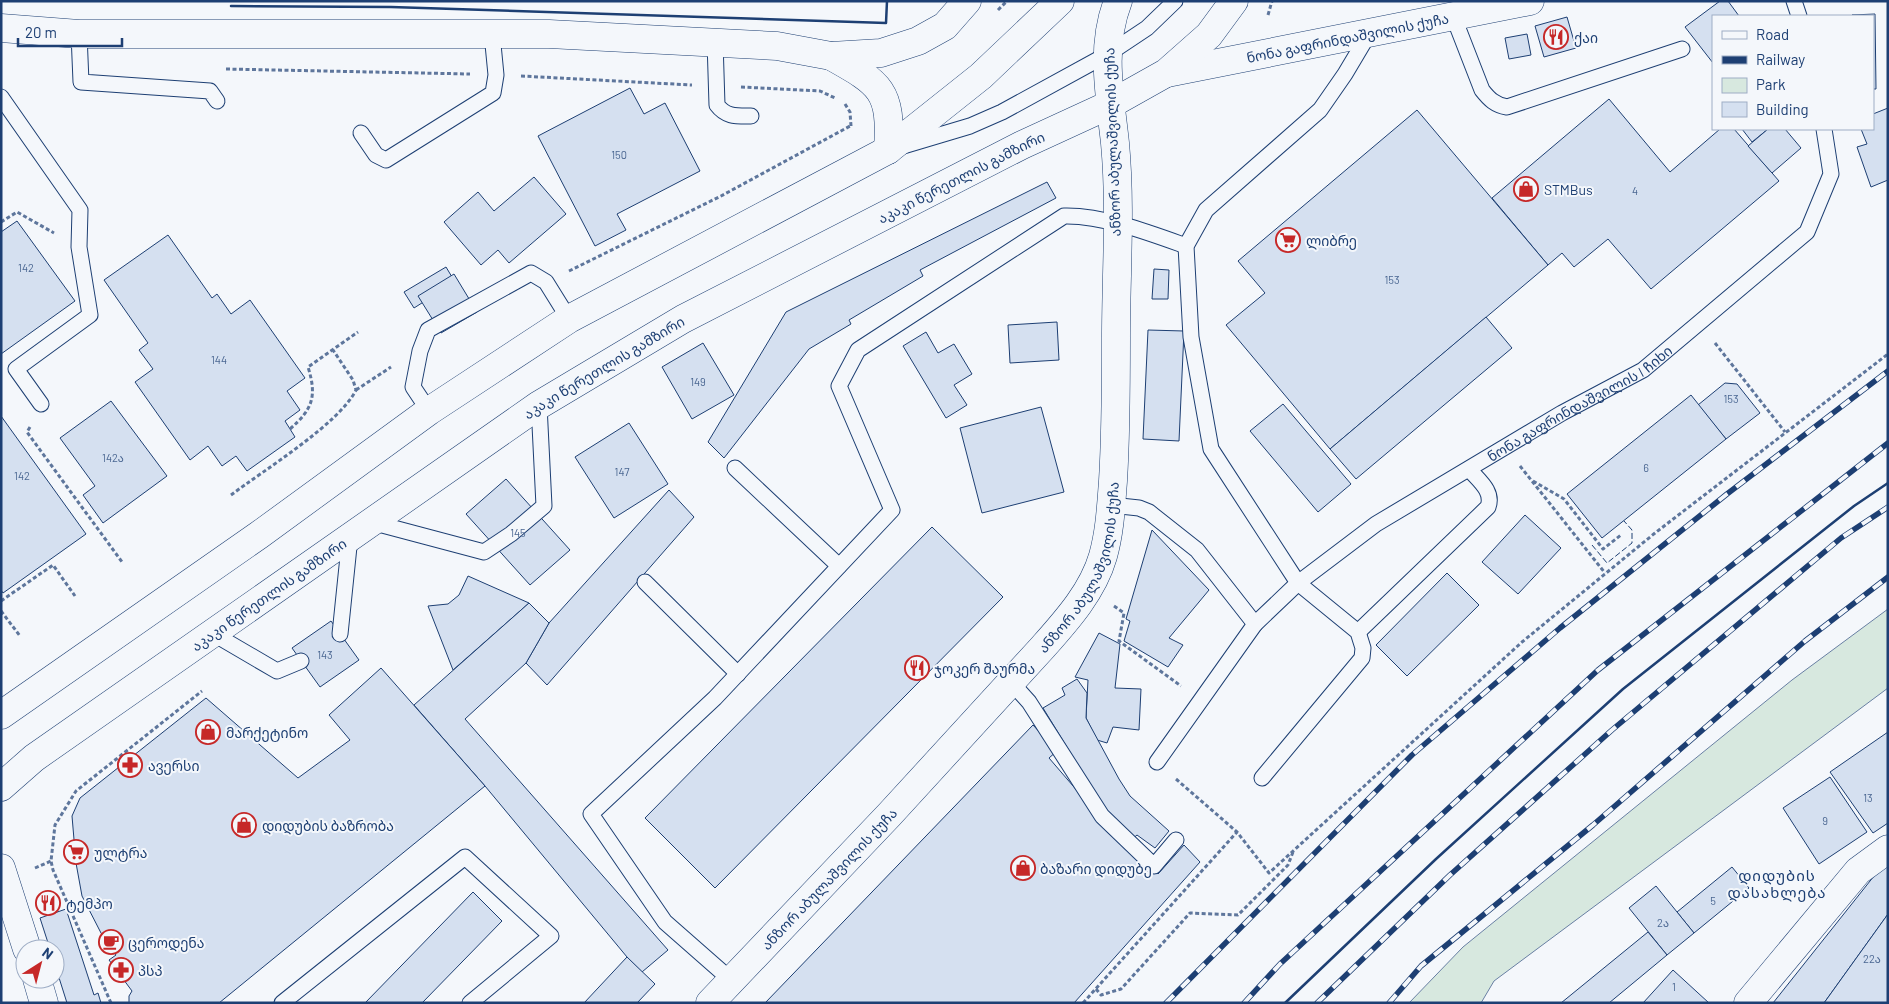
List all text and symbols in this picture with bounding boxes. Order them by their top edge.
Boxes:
street label: ნონა გაფრინდაშვილის ქუჩა [1245,9,1450,66]
scale bar [18,15,121,47]
legend [1712,15,1874,130]
text: 20 m [25,23,57,41]
restaurant icon: ქაი [1543,24,1569,50]
text: Road [1756,25,1789,43]
place label: ქაი [1574,29,1598,47]
street label: ანზორ აბულაშვილის ქუჩა [1100,47,1125,237]
text: Railway [1756,50,1805,68]
text: Park [1756,75,1786,93]
text: Building [1756,100,1809,118]
street label: აკაკი წერეთლის გამზირი [875,127,1047,226]
house number: 150 [611,148,627,161]
shop icon: STMBus [1513,176,1539,202]
place label: STMBus [1544,181,1593,198]
house number: 4 [1632,184,1638,197]
supermarket icon: ლიბრე [1275,227,1301,253]
place label: ლიბრე [1306,232,1357,250]
house number: 142 [18,261,34,274]
house number: 153 [1384,273,1400,286]
street label: აკაკი წერეთლის გამზირი [520,312,687,422]
street label: ნონა გაფრინდაშვილის I ჩიხი [1484,341,1675,464]
house number: 144 [211,353,227,366]
house number: 149 [690,375,706,388]
house number: 153 [1723,392,1739,405]
house number: 142ა [102,451,124,464]
house number: 6 [1643,461,1649,474]
house number: 147 [615,465,629,478]
house number: 142 [14,469,30,482]
street label: ანზორ აბულაშვილის ქუჩა [1034,481,1121,656]
house number: 145 [510,526,526,539]
street label: აკაკი წერეთლის გამზირი [188,534,349,654]
house number: 143 [317,648,333,661]
restaurant icon: ჯოკერ შაურმა [904,655,930,681]
place label: ჯოკერ შაურმა [934,660,1035,678]
shop icon: მარქეტინო [195,719,221,745]
place label: მარქეტინო [226,724,308,742]
pharmacy icon: ავერსი [117,752,143,778]
place label: ავერსი [148,757,200,775]
house number: 13 [1863,791,1873,804]
street label: ანზორ აბულაშვილის ქუჩა [757,804,900,953]
shop icon: დიდუბის ბაზრობა [231,812,257,838]
house number: 9 [1822,814,1828,827]
place label: დიდუბის ბაზრობა [262,817,394,835]
supermarket icon: ულტრა [63,839,89,865]
place label: ულტრა [94,844,147,862]
shop icon: ბაზარი დიდუბე [1010,855,1036,881]
place label: ბაზარი დიდუბე [1040,860,1152,878]
district label: დიდუბის დასახლება [1727,866,1827,902]
restaurant icon: ტემპო [35,890,61,916]
house number: 5 [1710,894,1716,907]
place label: ტემპო [66,895,113,913]
house number: 2ა [1657,916,1669,929]
cafe icon: ცეროდენა [98,929,124,955]
place label: ცეროდენა [128,934,204,952]
north arrow [15,939,65,989]
text: N [39,943,57,963]
house number: 22ა [1863,952,1881,965]
pharmacy icon: პსპ [108,957,134,983]
place label: პსპ [138,962,163,979]
house number: 1 [1672,980,1676,993]

